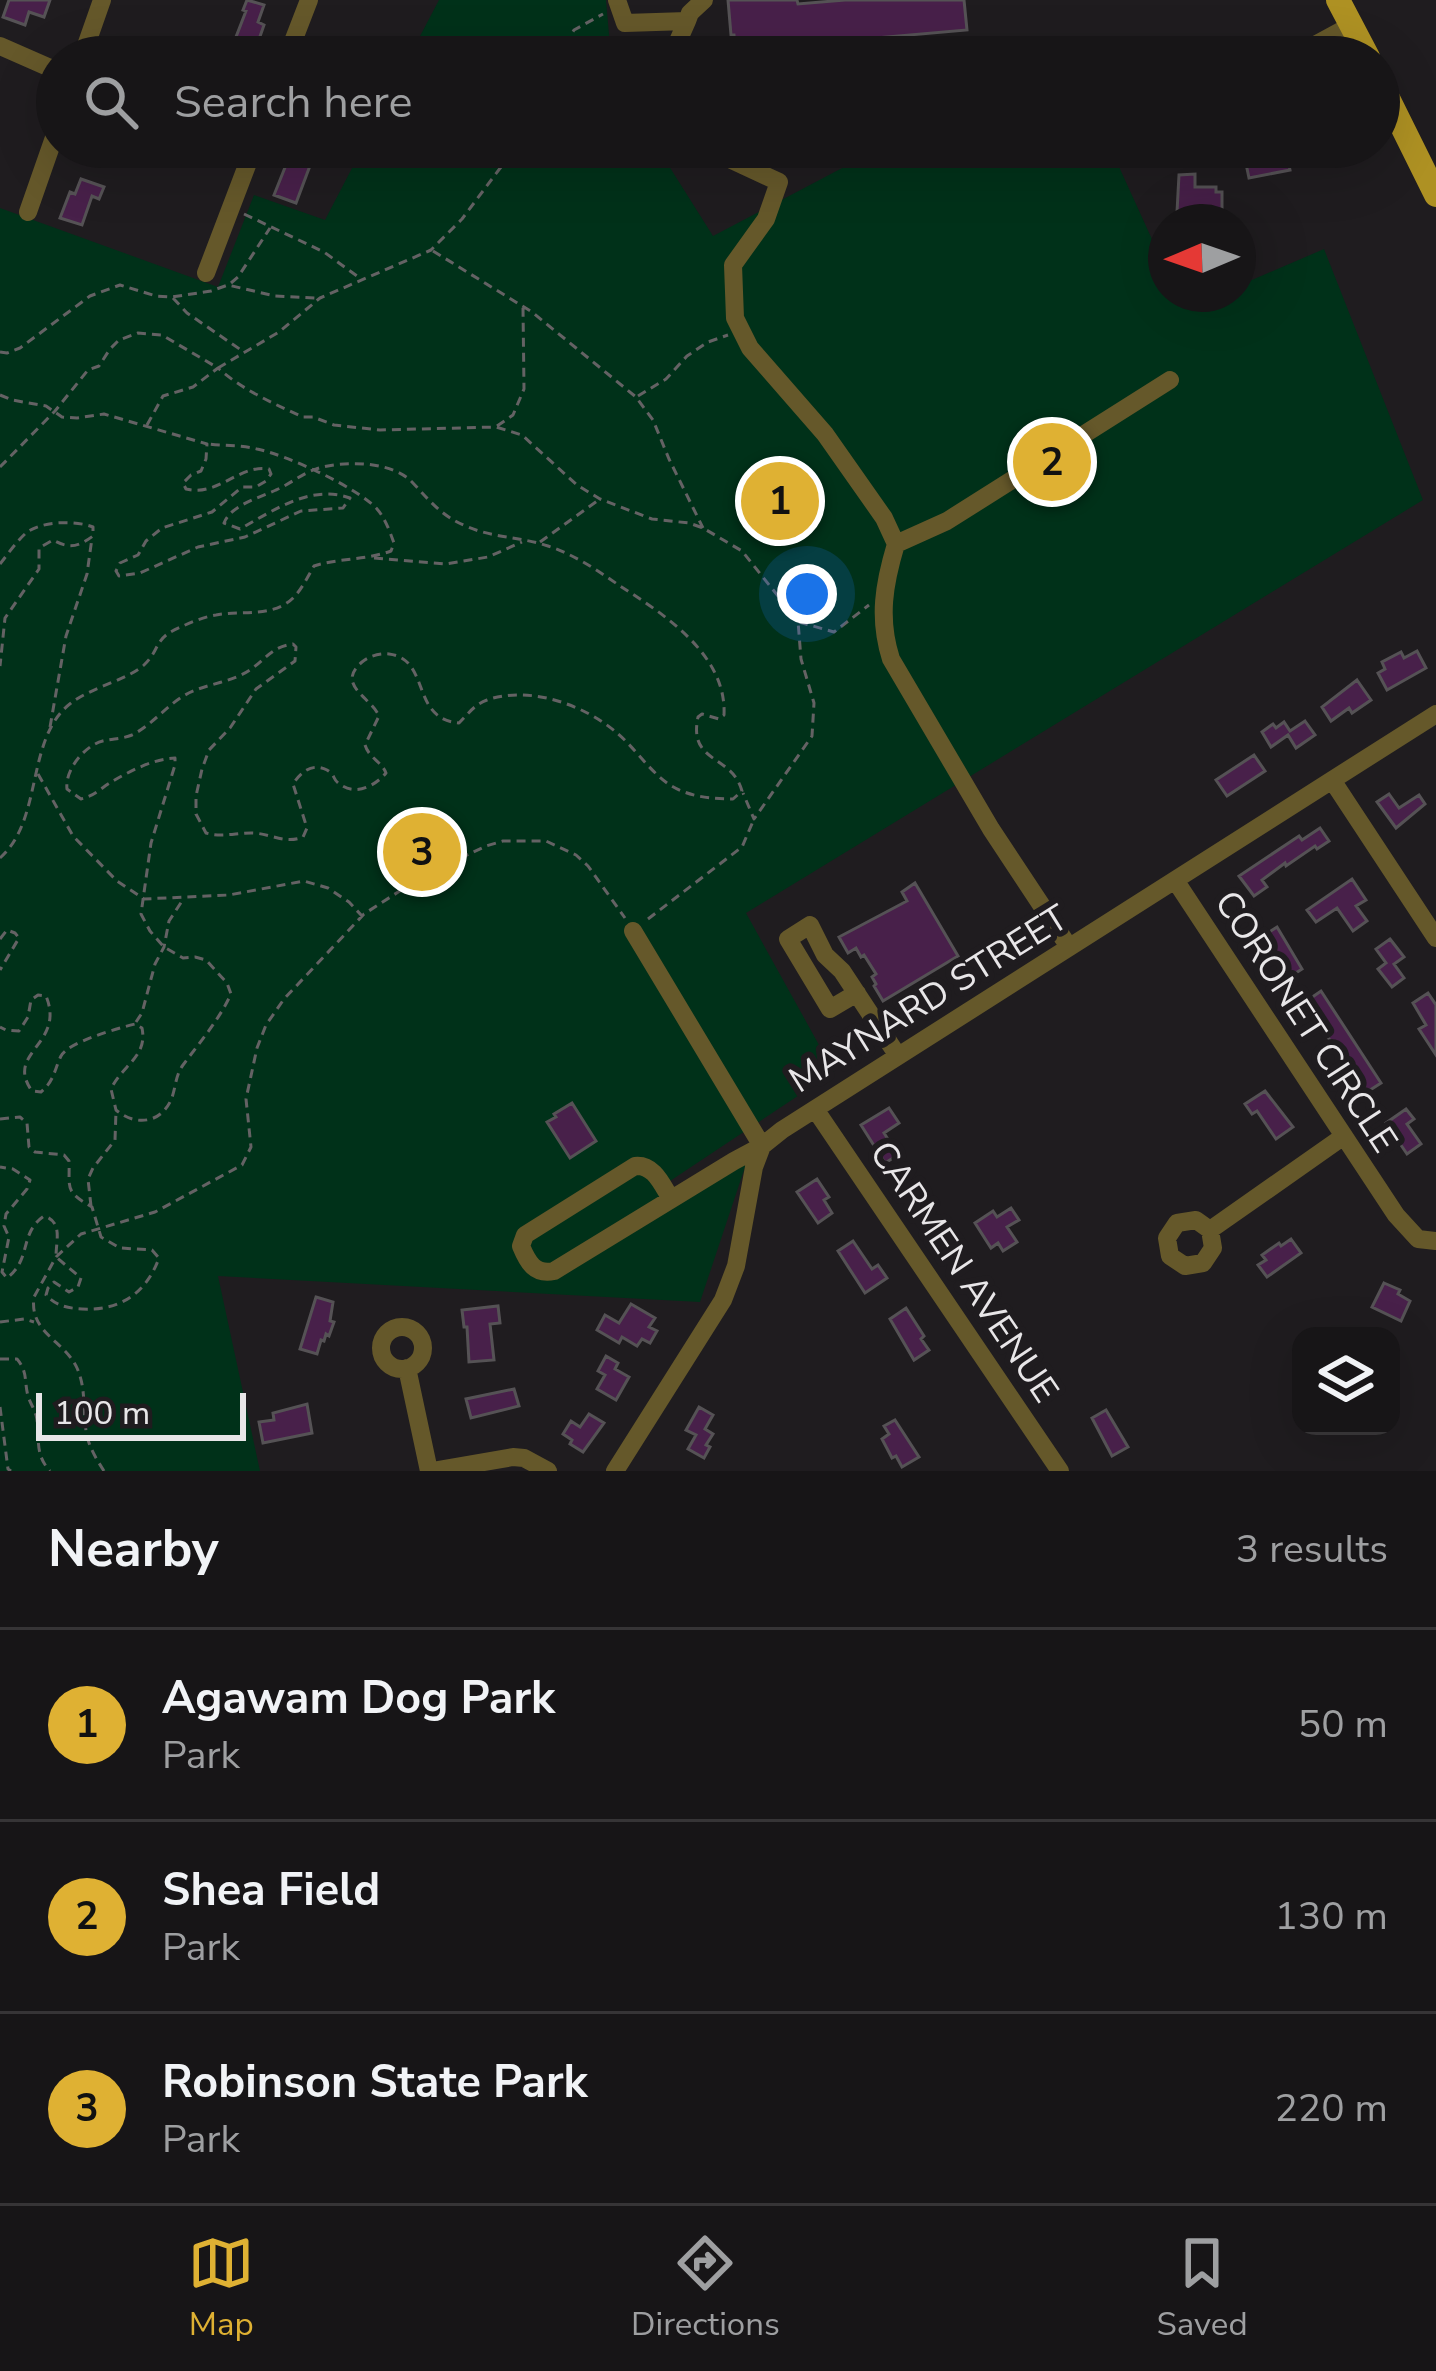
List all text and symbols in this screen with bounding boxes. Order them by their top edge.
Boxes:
search box [36,36,1400,168]
icon: search [78,69,144,135]
text: Search here [174,72,413,133]
north arrow [1148,204,1256,312]
pin: 2 [1013,417,1091,507]
pin: 1 [741,456,819,546]
your location [777,564,837,624]
pin: 3 [383,807,461,897]
street label: CORONET CIRCLE [1203,881,1409,1162]
street label: MAYNARD STREET [780,893,1078,1105]
street label: CARMEN AVENUE [858,1132,1069,1412]
map controls [1292,1327,1400,1435]
button: layers [1292,1327,1400,1435]
scale bar [36,1387,246,1440]
text: 100 m [54,1391,150,1436]
text: Nearby [48,1514,219,1584]
text: 3 results [1236,1523,1388,1576]
text: Agawam Dog Park [162,1668,555,1729]
text: 1 [75,1698,99,1751]
text: 50 m [1298,1698,1388,1751]
text: Park [162,1729,240,1782]
text: Shea Field [162,1860,380,1921]
text: 2 [75,1890,99,1943]
text: 130 m [1274,1890,1388,1943]
text: Park [162,1921,240,1974]
text: Robinson State Park [162,2052,588,2113]
text: 3 [75,2082,99,2135]
text: 220 m [1274,2082,1388,2135]
text: Park [162,2113,240,2166]
tab: Map [188,2230,254,2347]
tab: Directions [631,2230,780,2347]
tab: Saved [1156,2230,1248,2347]

